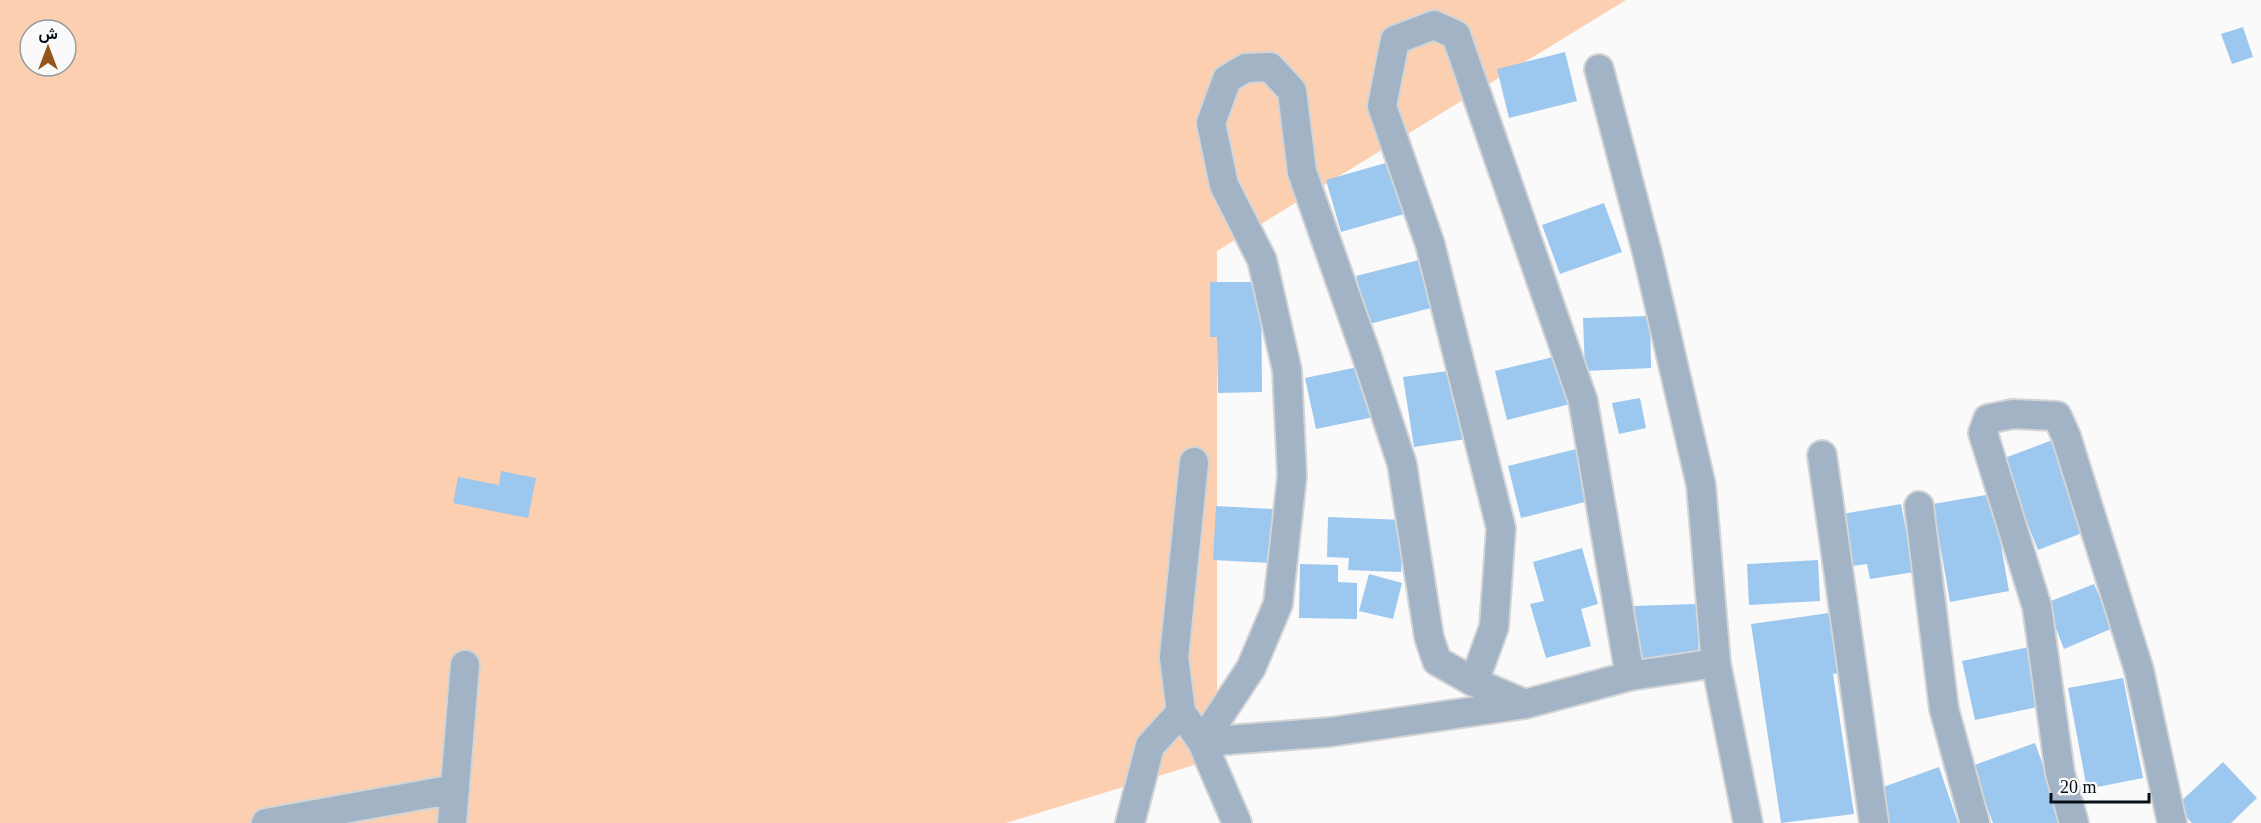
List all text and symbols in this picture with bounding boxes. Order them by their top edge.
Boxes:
north arrow [18,18,78,78]
text: ش [38,25,58,43]
scale bar [2051,766,2148,804]
text: 20 m [2060,777,2097,797]

